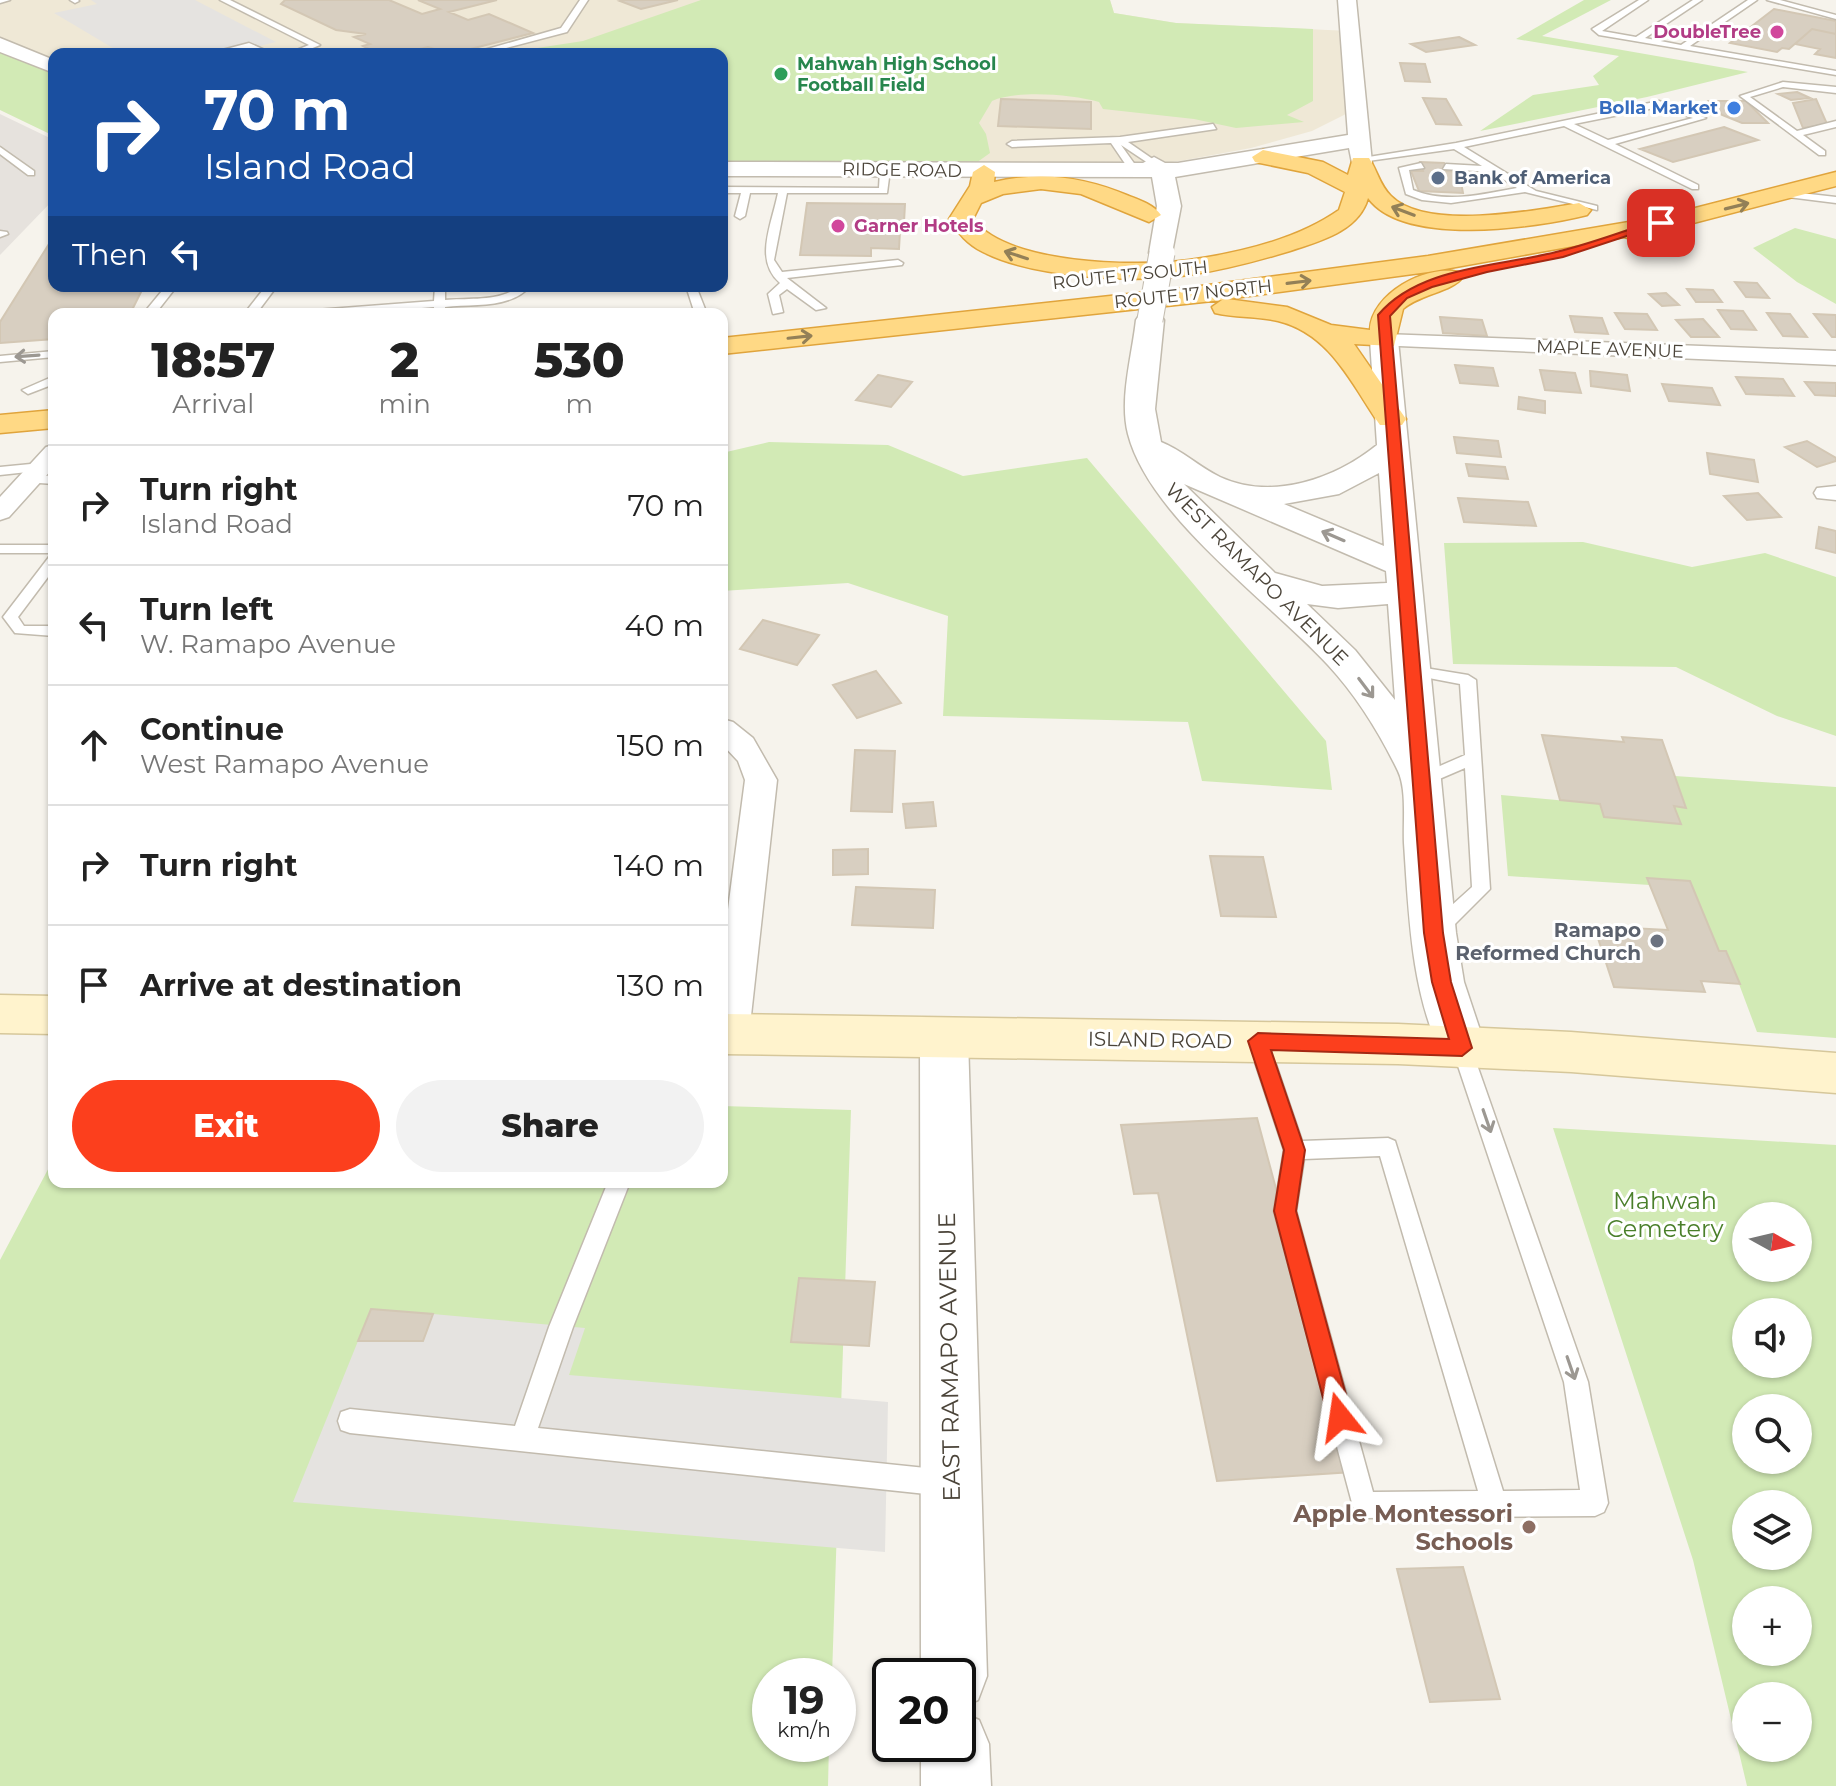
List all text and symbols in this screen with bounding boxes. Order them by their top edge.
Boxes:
place label: DoubleTree [1653,21,1761,43]
marker: DoubleTree [1768,23,1786,41]
place label: Mahwah High School Football Field [797,53,996,96]
marker: Mahwah High School Football Field [772,65,790,83]
text: 70 m [204,76,350,144]
icon: right [72,80,176,184]
place label: Bolla Market [1599,97,1718,119]
marker: Bolla Market [1725,99,1743,117]
text: Island Road [204,144,416,188]
street label: RIDGE ROAD [842,158,962,182]
place label: Bank of America [1454,167,1611,189]
marker: Bank of America [1429,169,1447,187]
pin [1627,189,1695,257]
one-way arrow [1724,197,1749,212]
icon: arrive [1639,201,1683,245]
one-way arrow [1391,203,1416,218]
place label: Garner Hotels [854,215,984,237]
marker: Garner Hotels [829,217,847,235]
icon: left [164,232,208,276]
text: Then [72,236,148,273]
one-way arrow [1004,246,1029,261]
street label: ROUTE 17 SOUTH [1051,256,1209,294]
street label: ROUTE 17 NORTH [1113,275,1273,313]
one-way arrow [1285,275,1312,290]
one-way arrow [786,330,812,345]
text: 18:57 [151,331,275,389]
text: 2 [390,331,419,389]
text: 530 [534,331,625,389]
street label: MAPLE AVENUE [1536,335,1684,363]
one-way arrow [14,349,41,364]
text: Arrival [172,388,254,420]
text: min [379,388,431,420]
text: m [566,388,593,420]
text: Turn right [140,471,297,508]
street label: WEST RAMAPO AVENUE [1161,478,1353,670]
icon: right [72,483,116,527]
text: 70 m [627,487,704,524]
text: Island Road [140,508,293,540]
one-way arrow [1321,528,1346,543]
text: Turn left [140,591,273,628]
icon: left [72,603,116,647]
text: 40 m [625,607,704,644]
text: W. Ramapo Avenue [140,628,396,660]
one-way arrow [1358,677,1375,698]
text: Continue [140,711,284,748]
icon: ahead [72,723,116,767]
text: 150 m [617,727,704,764]
text: West Ramapo Avenue [140,748,429,780]
icon: right [72,843,116,887]
text: Turn right [140,847,297,884]
text: 140 m [614,847,704,884]
place label: Ramapo Reformed Church [1455,918,1641,965]
marker: Ramapo Reformed Church [1648,932,1666,950]
icon: arrive [72,963,116,1007]
text: Arrive at destination [140,967,462,1004]
text: 130 m [617,967,704,1004]
street label: ISLAND ROAD [1088,1027,1232,1053]
button: Exit [72,1080,380,1172]
button: Share [396,1080,704,1172]
one-way arrow [1481,1109,1496,1134]
park label: Mahwah Cemetery [1606,1186,1724,1243]
north arrow [1732,1202,1812,1282]
map controls [1732,1202,1812,1762]
street label: EAST RAMAPO AVENUE [932,1212,966,1502]
button: sound [1732,1298,1812,1378]
one-way arrow [1564,1355,1579,1380]
position arrow [1298,1375,1382,1459]
button: search [1732,1394,1812,1474]
button: layers [1732,1490,1812,1570]
place label: Apple Montessori Schools [1292,1499,1513,1556]
marker: Apple Montessori Schools [1520,1518,1538,1536]
button: + [1732,1586,1812,1666]
speed limit sign: 20 [872,1658,976,1762]
text: 19 [783,1675,825,1724]
button: − [1732,1682,1812,1762]
text: km/h [777,1718,831,1742]

